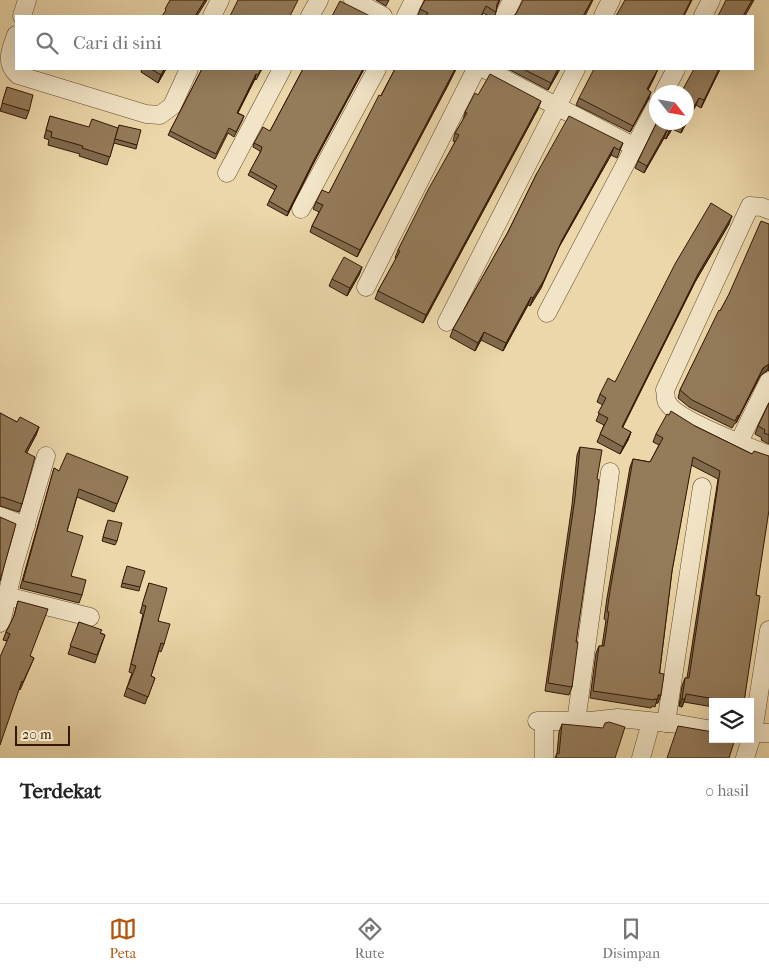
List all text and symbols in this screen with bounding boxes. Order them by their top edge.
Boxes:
search box [15,15,754,70]
icon: search [33,29,61,57]
text: Cari di sini [73,32,162,54]
north arrow [649,85,694,130]
map controls [709,698,754,743]
button: layers [709,698,754,743]
scale bar [15,723,70,746]
text: 20 m [22,726,52,743]
text: Terdekat [20,779,101,803]
text: 0 hasil [705,781,749,800]
tab: Peta [109,915,137,962]
tab: Rute [355,915,384,962]
tab: Disimpan [602,915,660,962]

